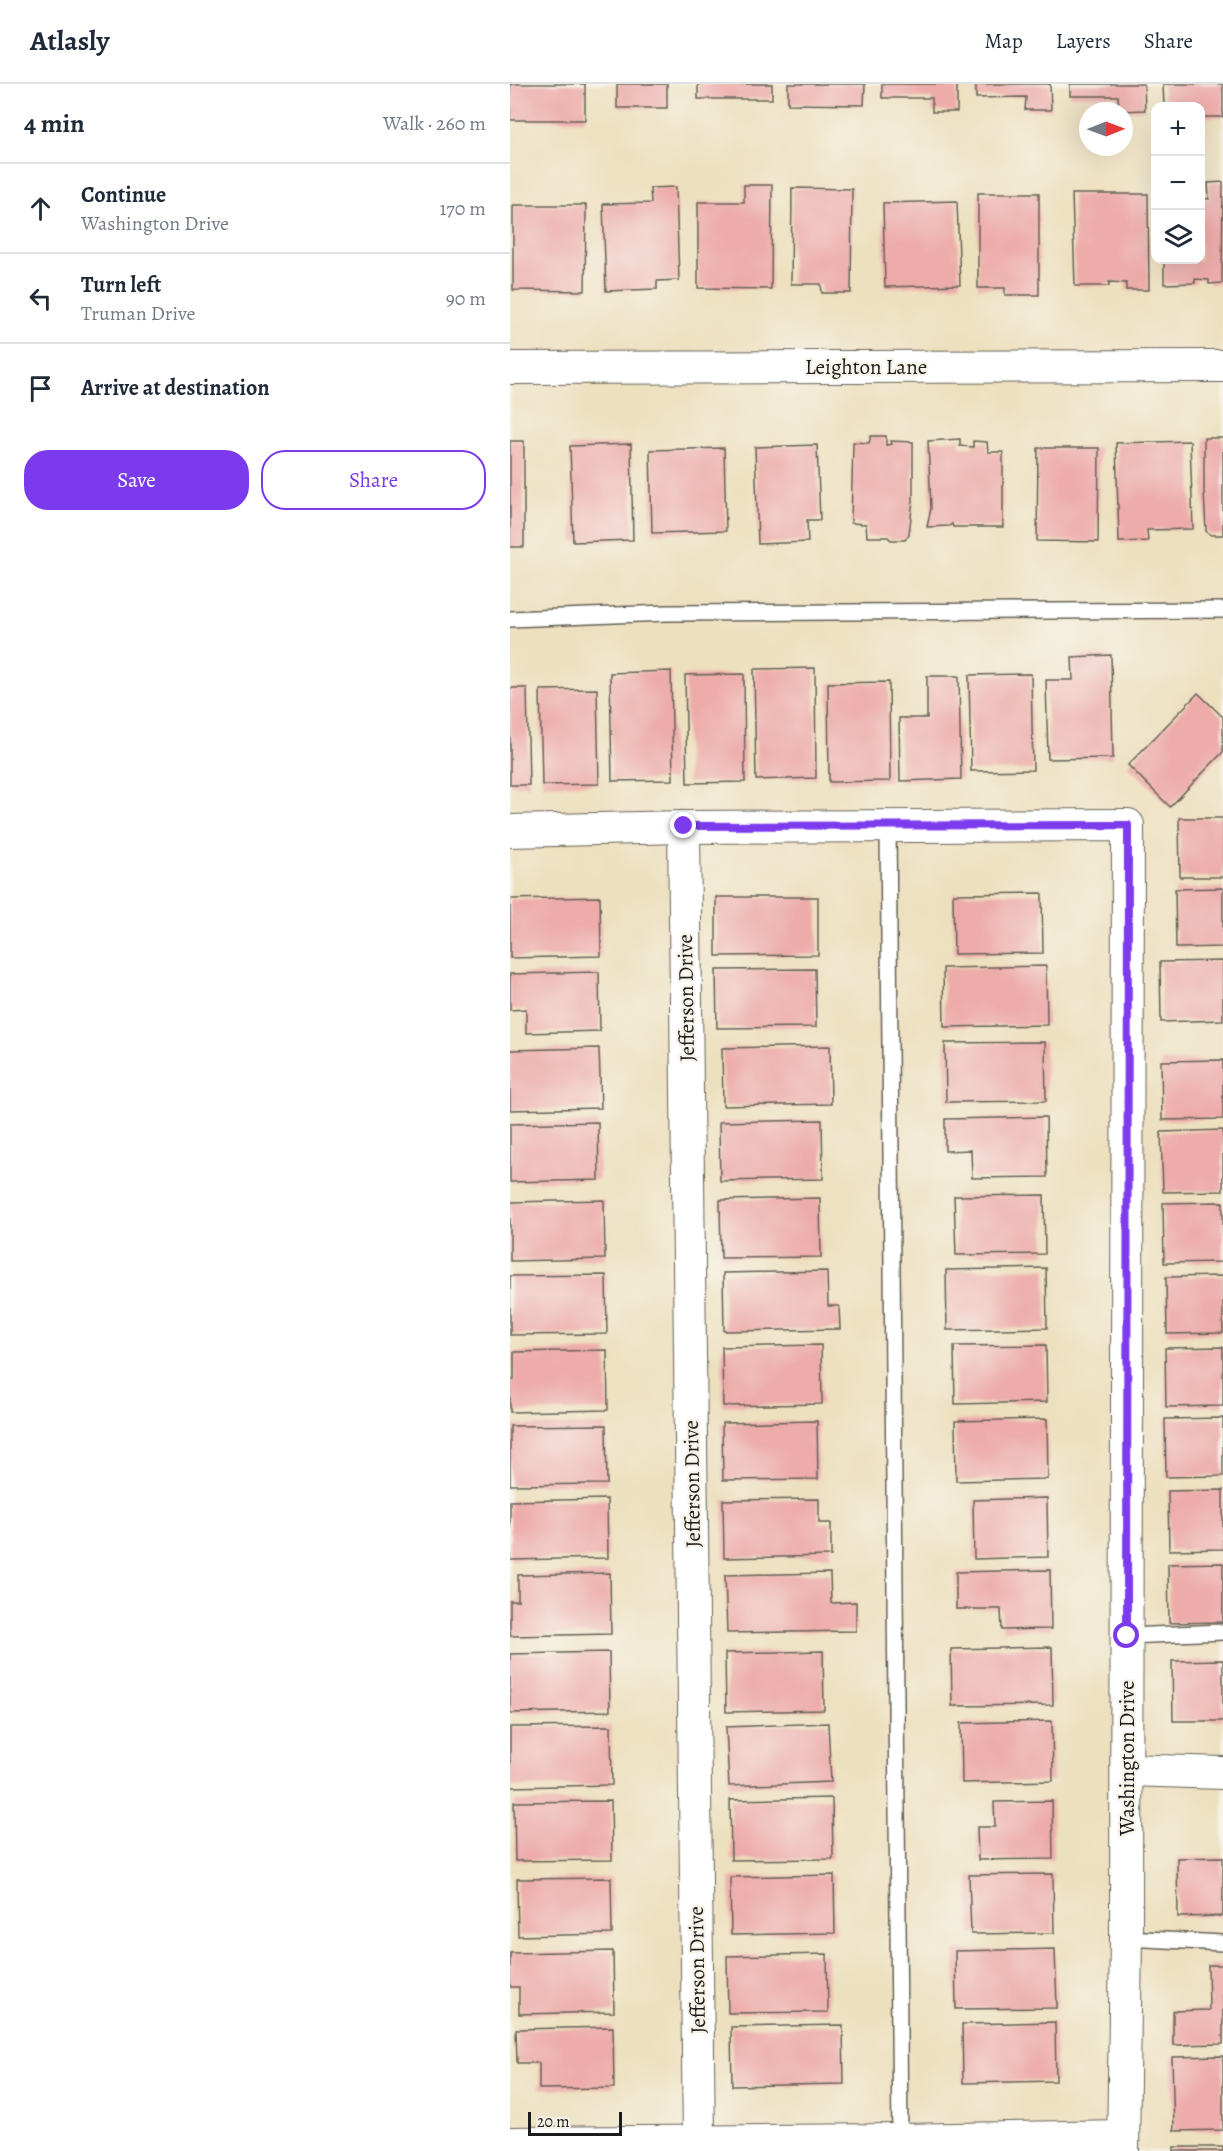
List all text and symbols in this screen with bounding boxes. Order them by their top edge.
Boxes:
text: Atlasly [30,22,109,60]
text: Map [984,27,1023,55]
text: Layers [1056,27,1111,55]
text: Share [1144,27,1193,55]
north arrow [1079,102,1133,156]
map controls [1151,102,1205,264]
button: + [1151,102,1205,156]
text: 4 min [24,106,85,141]
text: Walk · 260 m [383,110,486,137]
button: − [1151,156,1205,210]
text: Continue [81,180,166,210]
icon: ahead [24,192,57,225]
text: 170 m [440,195,486,222]
text: Washington Drive [81,210,229,237]
button: layers [1151,210,1205,264]
text: Turn left [81,270,161,300]
icon: left [24,282,57,315]
text: 90 m [446,285,486,312]
text: Truman Drive [81,300,196,327]
street label: Leighton Lane [805,353,927,381]
icon: arrive [24,372,57,405]
text: Arrive at destination [81,373,270,403]
button: Save [24,450,249,510]
button: Share [261,450,486,510]
route end [670,812,696,838]
street label: Jefferson Drive [671,934,701,1062]
street label: Jefferson Drive [677,1420,707,1548]
route start [1113,1622,1139,1648]
street label: Washington Drive [1113,1680,1141,1837]
street label: Jefferson Drive [682,1906,712,2034]
scale bar [528,2109,622,2136]
text: 20 m [537,2111,570,2133]

